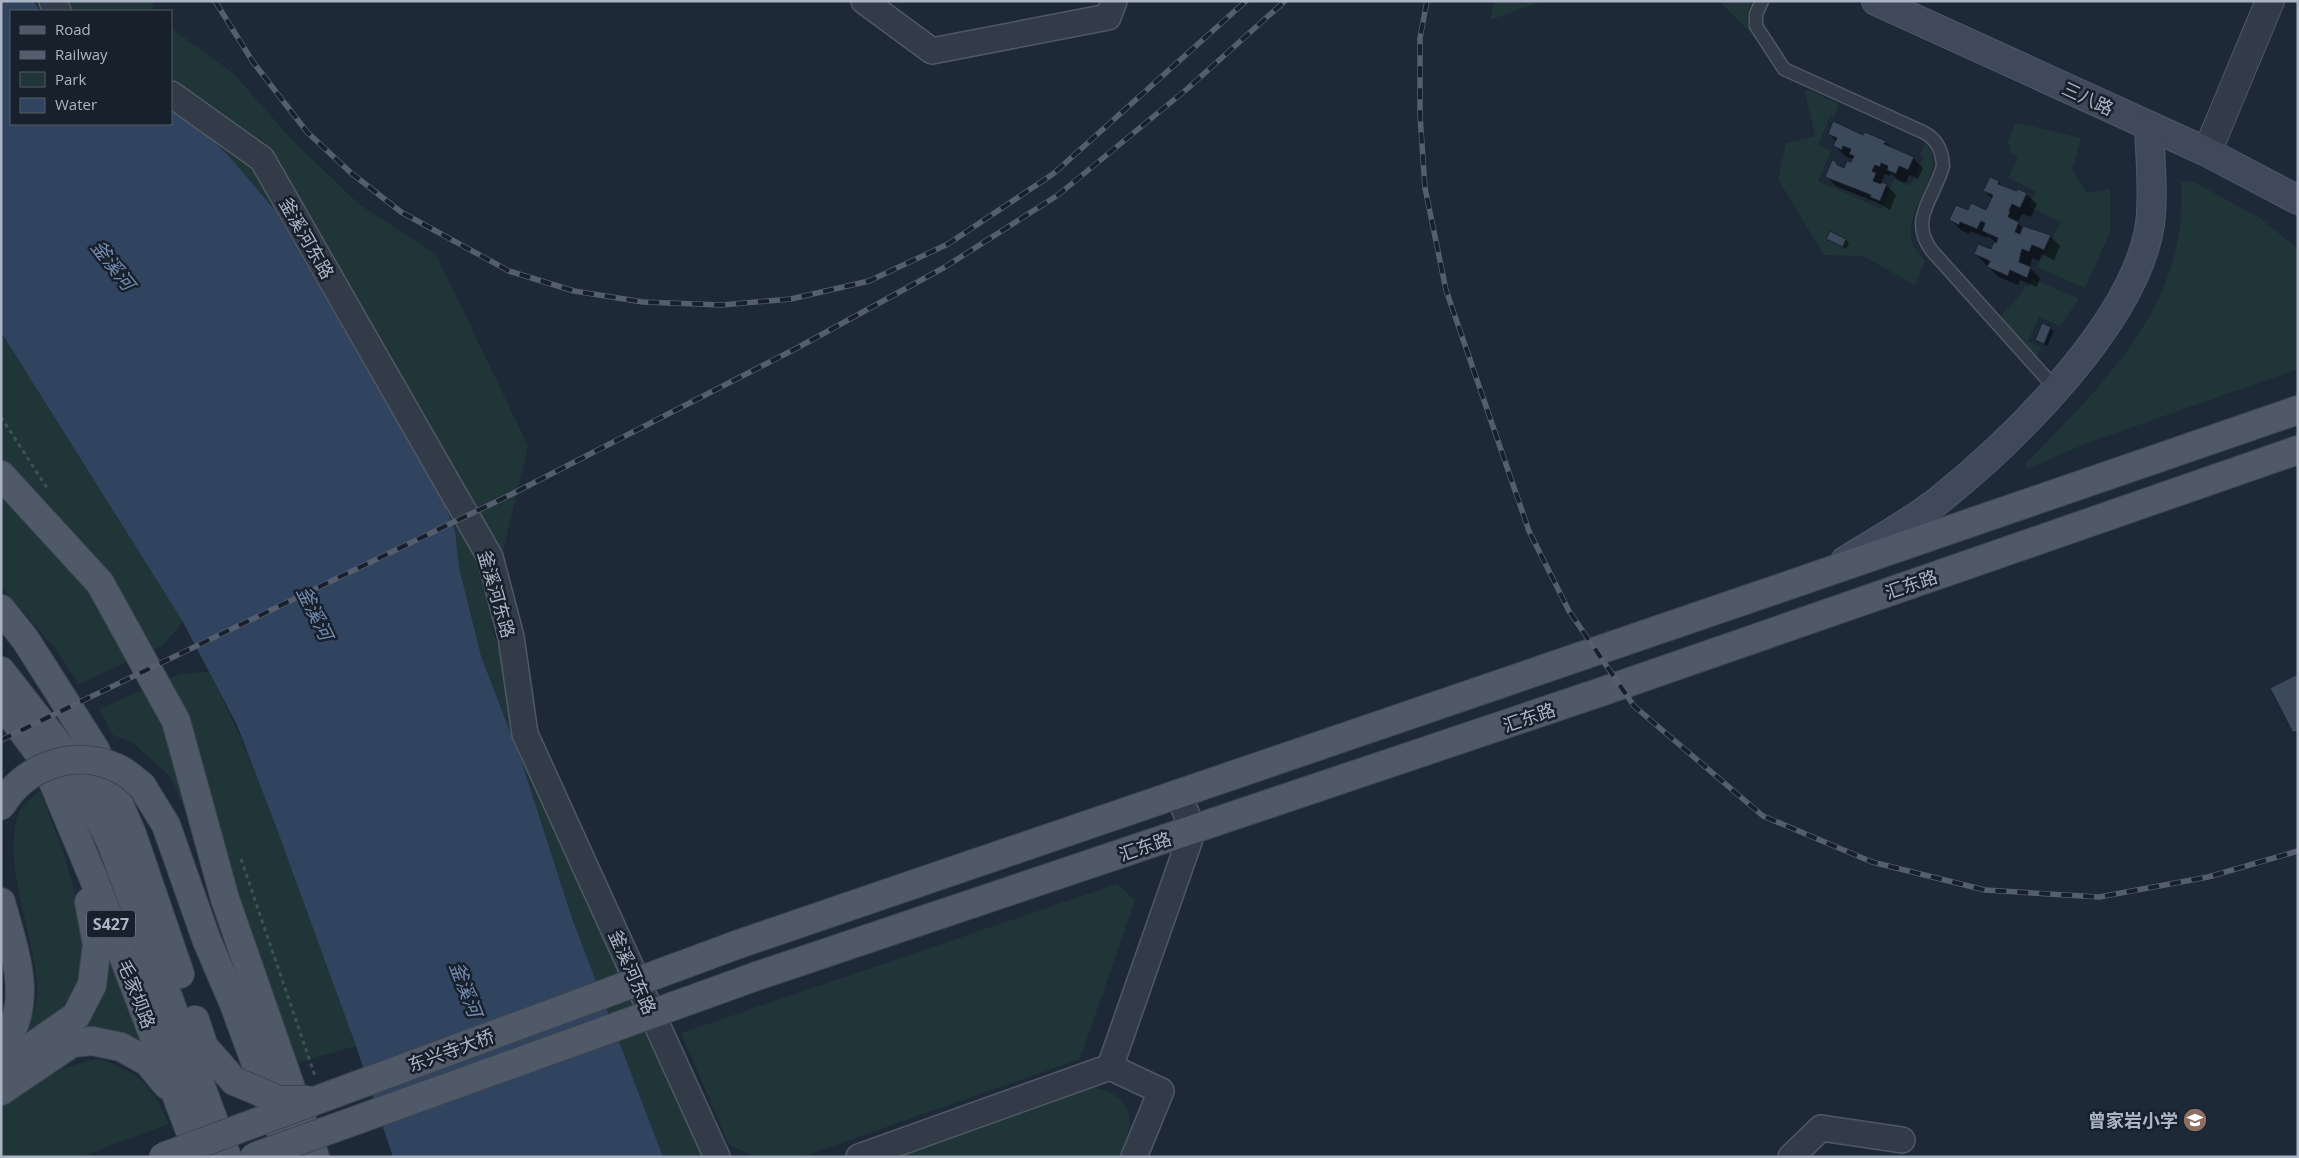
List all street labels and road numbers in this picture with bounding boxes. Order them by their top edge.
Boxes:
street label: 三八路 [2058,76,2118,120]
street label: 釜溪河东路 [274,193,340,283]
street label: 釜溪河东路 [473,547,521,641]
street label: 汇东路 [1882,564,1940,604]
street label: 汇东路 [1500,697,1558,737]
street label: 汇东路 [1116,826,1174,866]
road number: S427 [87,911,135,938]
street label: 釜溪河东路 [604,926,662,1018]
street label: 毛家坝路 [113,956,161,1032]
street label: 东兴寺大桥 [405,1023,497,1077]

